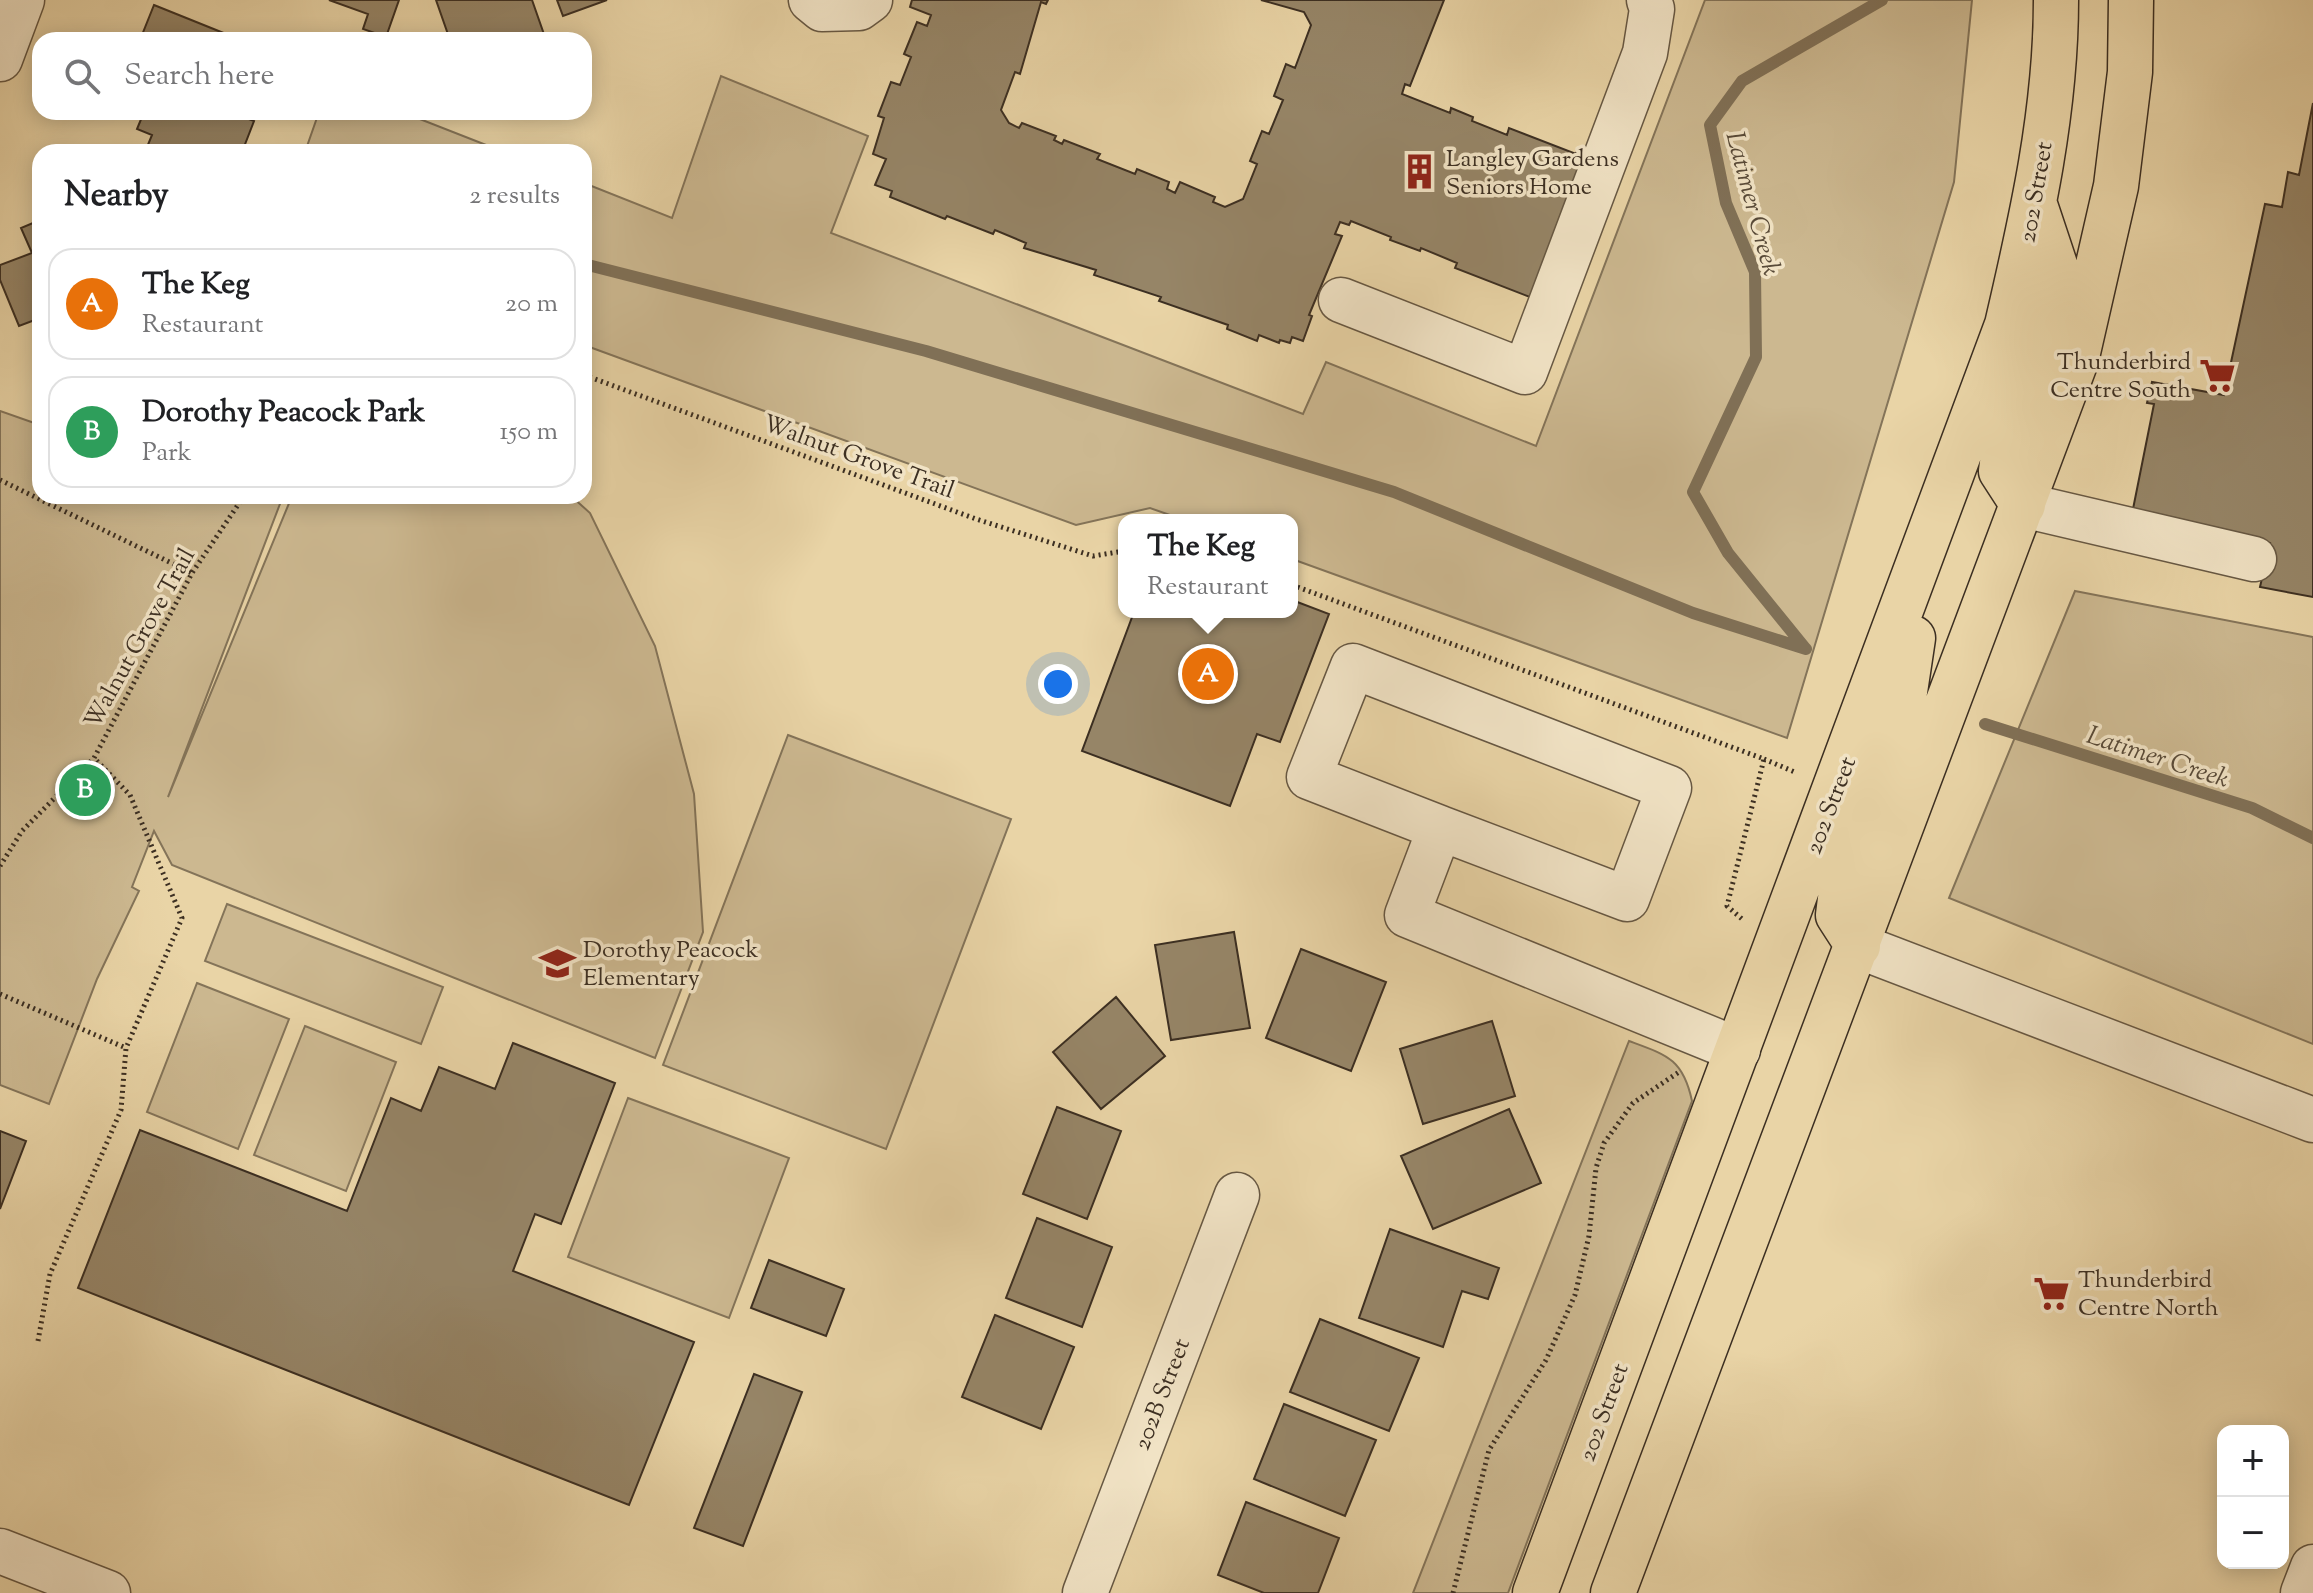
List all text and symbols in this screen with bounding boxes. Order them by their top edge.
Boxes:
search box [32,32,592,120]
icon: search [60,54,104,98]
text: Search here [124,55,274,98]
water label: Latimer Creek [1715,127,1789,280]
street label: 202 Street [2011,139,2063,246]
place label: Langley Gardens Seniors Home [1446,143,1619,205]
building icon: Langley Gardens Seniors Home [1401,153,1439,191]
text: Nearby [64,172,169,221]
text: 2 results [469,178,560,215]
text: The Keg [142,264,250,307]
text: A [81,286,103,323]
text: 20 m [505,286,558,323]
text: Restaurant [142,307,263,344]
place label: Thunderbird Centre South [2050,346,2191,408]
supermarket icon: Thunderbird Centre South [2198,356,2236,394]
text: Dorothy Peacock Park [142,392,425,435]
street label: Walnut Grove Trail [758,407,959,508]
text: B [84,414,100,451]
text: 150 m [499,414,558,451]
text: Park [142,435,192,472]
popup [1118,514,1298,618]
text: The Keg [1147,526,1255,569]
street label: Walnut Grove Trail [77,542,205,735]
text: Restaurant [1147,569,1269,606]
pin: A [1182,644,1234,704]
your location [1038,664,1078,704]
water label: Latimer Creek [2081,718,2234,799]
street label: 202 Street [1798,752,1866,859]
pin: B [59,760,111,820]
place label: Dorothy Peacock Elementary [583,934,758,996]
school or university icon: Dorothy Peacock Elementary [538,944,576,982]
place label: Thunderbird Centre North [2078,1264,2219,1326]
supermarket icon: Thunderbird Centre North [2033,1274,2071,1312]
street label: 202B Street [1126,1334,1200,1455]
street label: 202 Street [1571,1359,1638,1466]
map controls [2217,1425,2289,1569]
button: + [2217,1425,2289,1497]
button: − [2217,1497,2289,1569]

